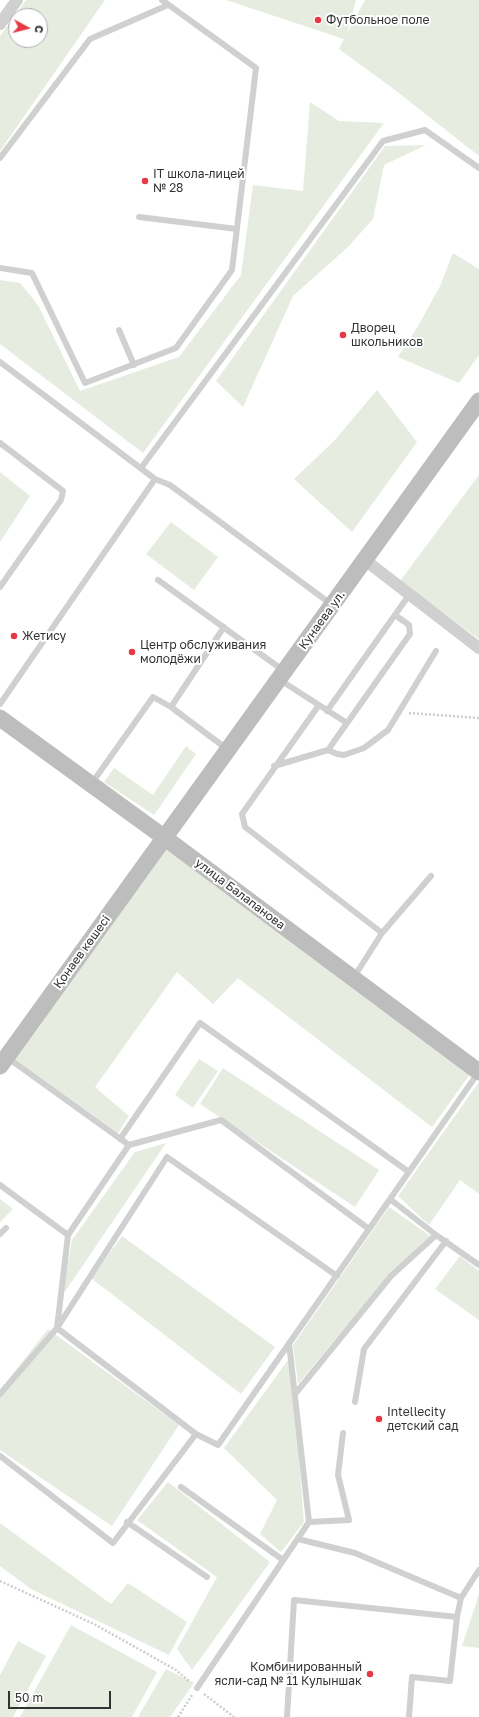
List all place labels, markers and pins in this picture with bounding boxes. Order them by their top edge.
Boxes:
place label: Футбольное поле [326,13,429,27]
marker: Футбольное поле [313,15,323,25]
place label: IT школа-лицей № 28 [153,167,245,195]
marker: IT школа-лицей № 28 [140,176,150,186]
place label: Дворец школьников [351,321,423,349]
marker: Дворец школьников [338,330,348,340]
place label: Жетису [22,629,66,643]
marker: Жетису [9,631,19,641]
place label: Центр обслуживания молодёжи [140,638,266,666]
marker: Центр обслуживания молодёжи [127,647,137,657]
place label: Intellecity детский сад [387,1405,459,1433]
marker: Intellecity детский сад [374,1414,384,1424]
place label: Комбинированный ясли-сад № 11 Кулыншак [214,1660,362,1688]
marker: Комбинированный ясли-сад № 11 Кулыншак [365,1669,375,1679]

